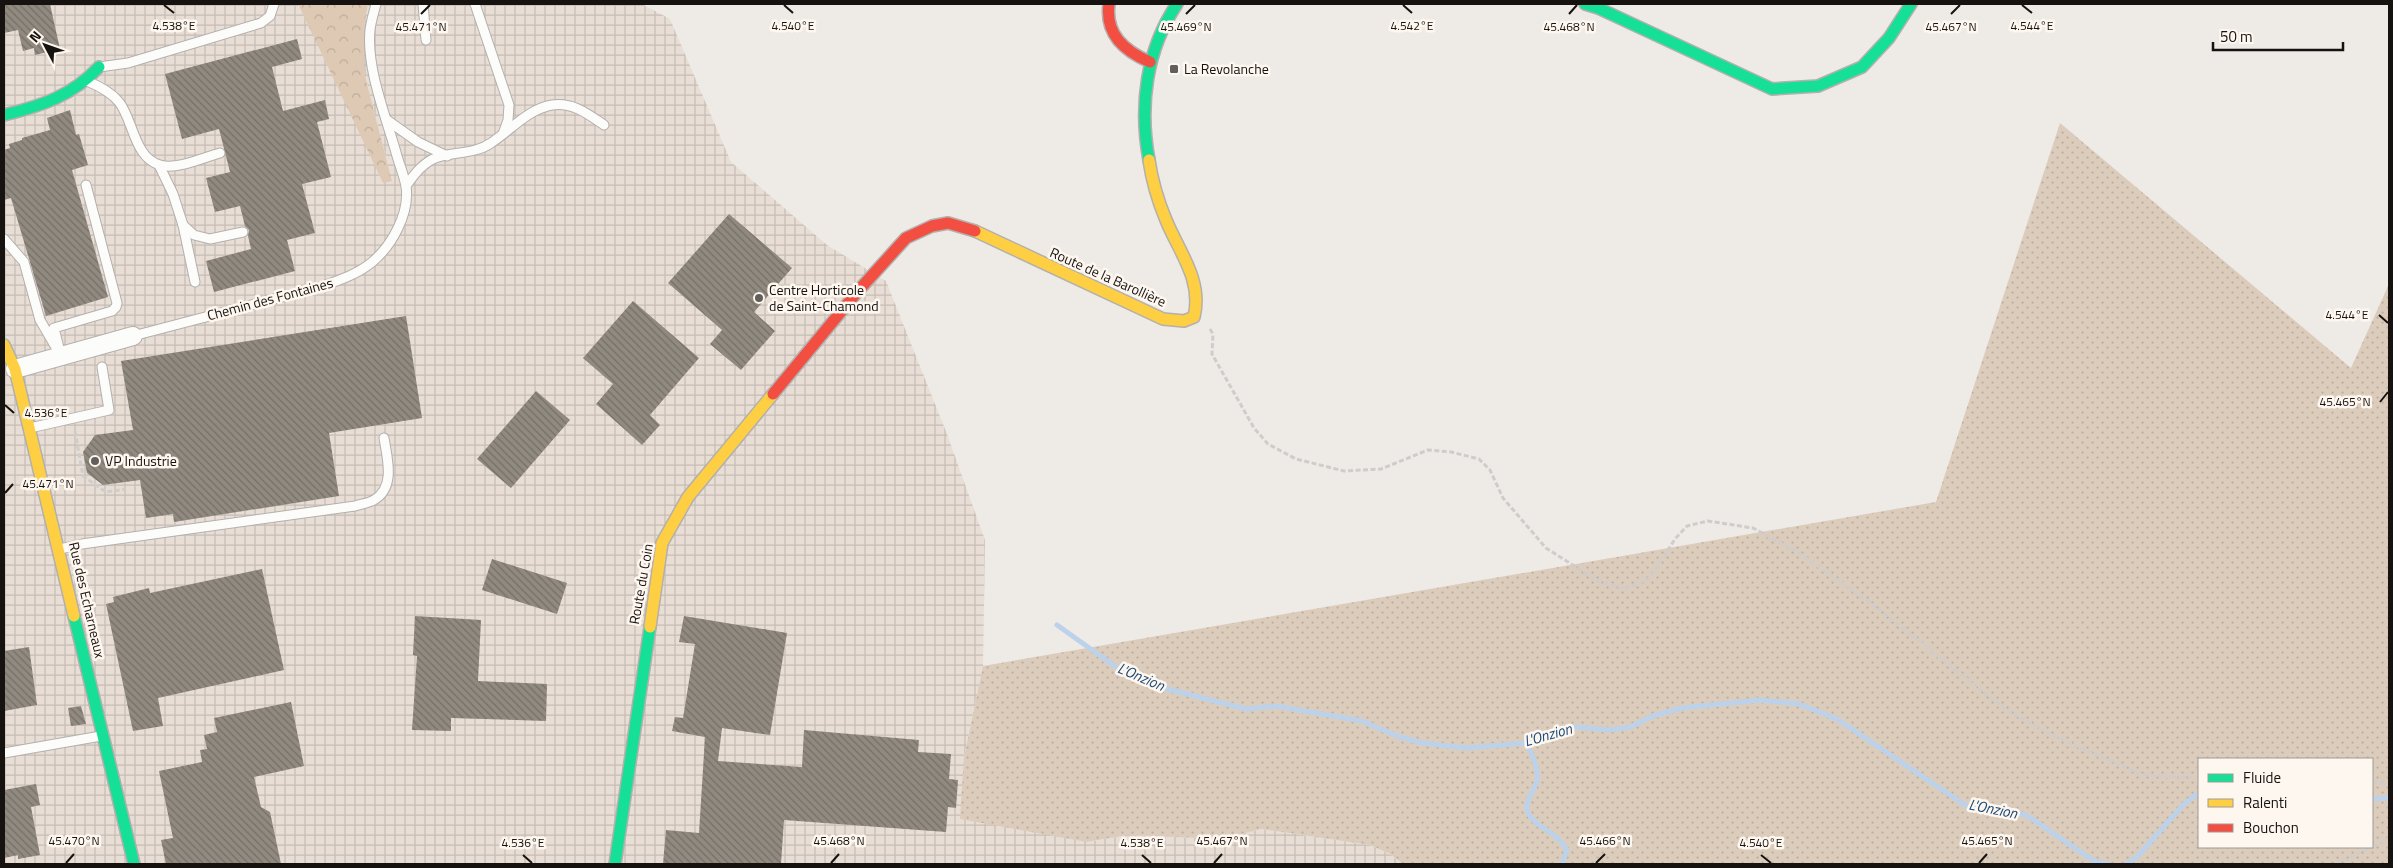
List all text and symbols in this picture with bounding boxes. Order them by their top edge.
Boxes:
text: 4.538°E [153,16,196,35]
text: 4.540°E [772,16,815,35]
text: 4.542°E [1391,16,1434,35]
text: 4.544°E [2011,16,2054,35]
text: 45.471°N [395,17,447,36]
text: 45.469°N [1160,17,1212,36]
text: 45.468°N [1543,17,1595,36]
text: 45.467°N [1925,17,1977,36]
north arrow [20,20,70,70]
scale bar [2213,20,2343,52]
text: 50 m [2220,25,2253,48]
text: N [24,26,46,47]
place label: La Revolanche [1184,58,1269,79]
marker: La Revolanche [1168,63,1180,75]
street label: Route de la Barollière [1047,241,1170,312]
street label: Chemin des Fontaines [205,272,335,325]
place label: Centre Horticole de Saint-Chamond [769,279,879,316]
marker: Centre Horticole de Saint-Chamond [753,292,765,304]
text: 4.544°E [2326,305,2369,324]
text: 45.465°N [2319,392,2371,411]
text: 4.536°E [25,403,68,422]
place label: VP Industrie [105,450,177,471]
marker: VP Industrie [89,455,101,467]
text: 45.471°N [22,474,74,493]
street label: Rue des Echarneaux [64,540,111,661]
street label: Route du Coin [623,542,658,626]
water label: L'Onzion [1114,656,1169,697]
water label: L'Onzion [1521,717,1575,752]
legend [2198,758,2373,848]
text: Fluide [2243,766,2281,789]
text: Ralenti [2243,791,2287,814]
water label: L'Onzion [1967,793,2020,825]
text: Bouchon [2243,816,2299,839]
text: 45.470°N [48,831,100,850]
text: 45.468°N [813,831,865,850]
text: 45.467°N [1196,831,1248,850]
text: 45.466°N [1579,831,1631,850]
text: 45.465°N [1961,831,2013,850]
text: 4.536°E [502,833,545,852]
text: 4.538°E [1121,833,1164,852]
text: 4.540°E [1740,833,1783,852]

